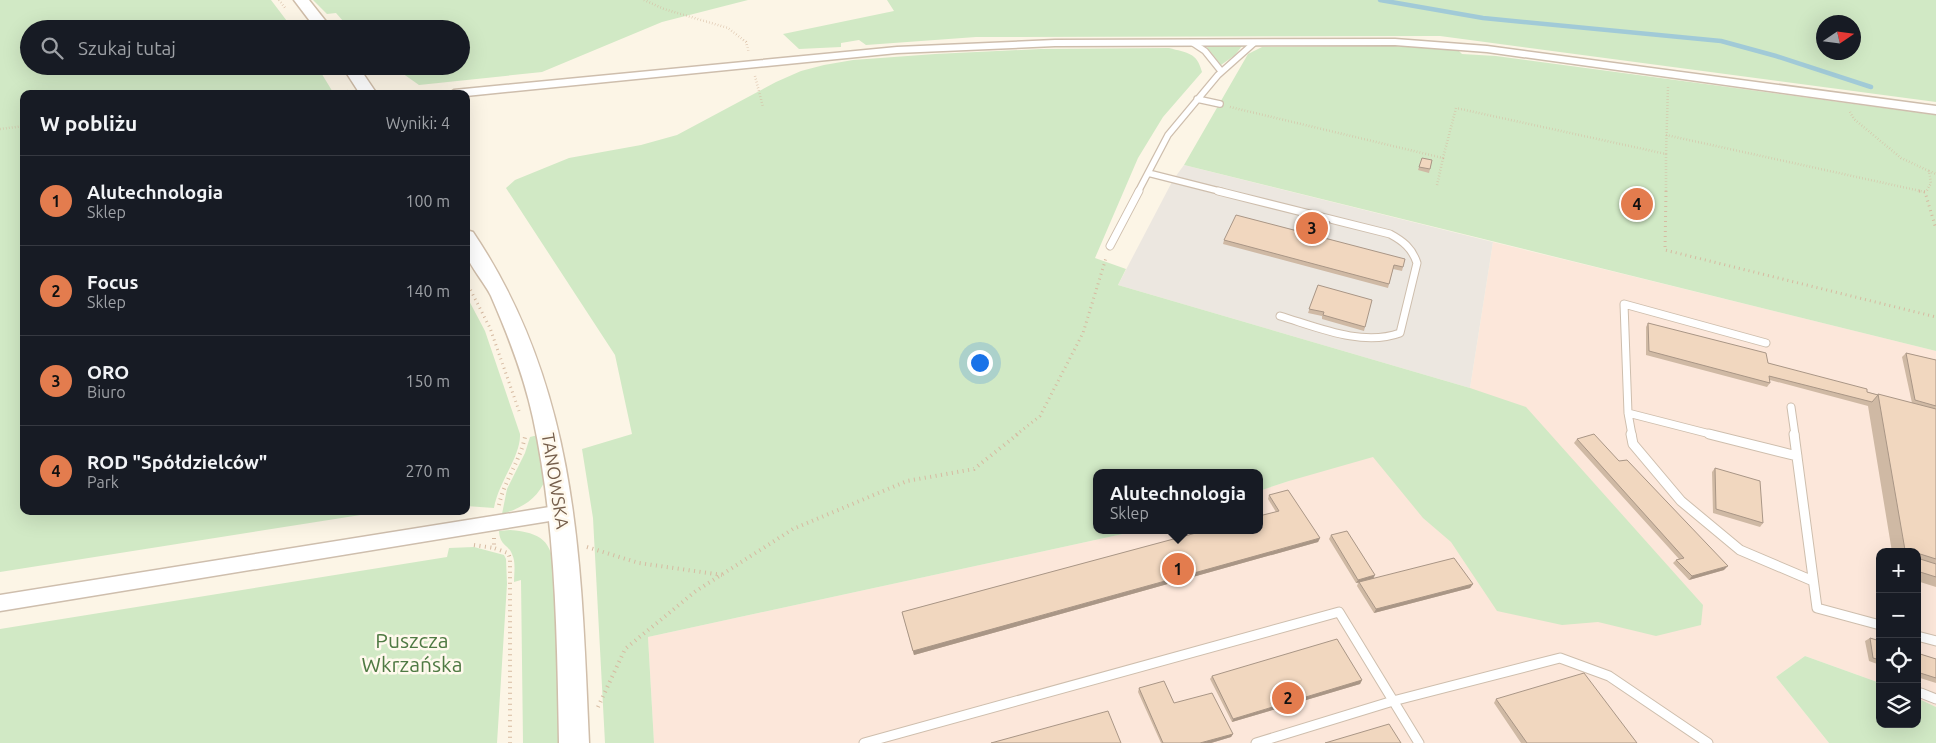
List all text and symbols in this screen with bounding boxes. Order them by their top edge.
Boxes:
north arrow [1816,15,1861,60]
search box [20,20,470,75]
icon: search [38,34,66,62]
text: Szukaj tutaj [78,37,176,59]
text: W pobliżu [40,111,137,135]
text: Wyniki: 4 [386,114,450,132]
text: Alutechnologia [87,181,223,203]
pin: 4 [1621,185,1653,223]
text: 1 [51,192,61,210]
text: 100 m [405,192,450,210]
text: Sklep [87,203,126,221]
pin: 3 [1296,209,1328,247]
text: Focus [87,271,138,293]
text: 2 [51,282,61,300]
text: 140 m [405,282,450,300]
text: Sklep [87,293,126,311]
your location [967,350,993,376]
text: ORO [87,361,129,383]
text: 3 [51,372,61,390]
text: 150 m [405,372,450,390]
text: Biuro [87,383,126,401]
street label: TANOWSKA [539,431,573,531]
text: ROD "Spółdzielców" [87,451,267,473]
text: 4 [51,462,61,480]
text: 270 m [405,462,450,480]
popup [1093,469,1263,534]
text: Park [87,473,119,491]
text: Alutechnologia [1110,482,1246,504]
text: Sklep [1110,504,1149,522]
map controls [1876,548,1921,728]
button: + [1876,548,1921,593]
pin: 1 [1162,550,1194,588]
button: − [1876,593,1921,638]
park label: Puszcza Wkrzańska [362,628,462,676]
button: locate [1876,638,1921,683]
pin: 2 [1272,679,1304,717]
button: layers [1876,683,1921,728]

